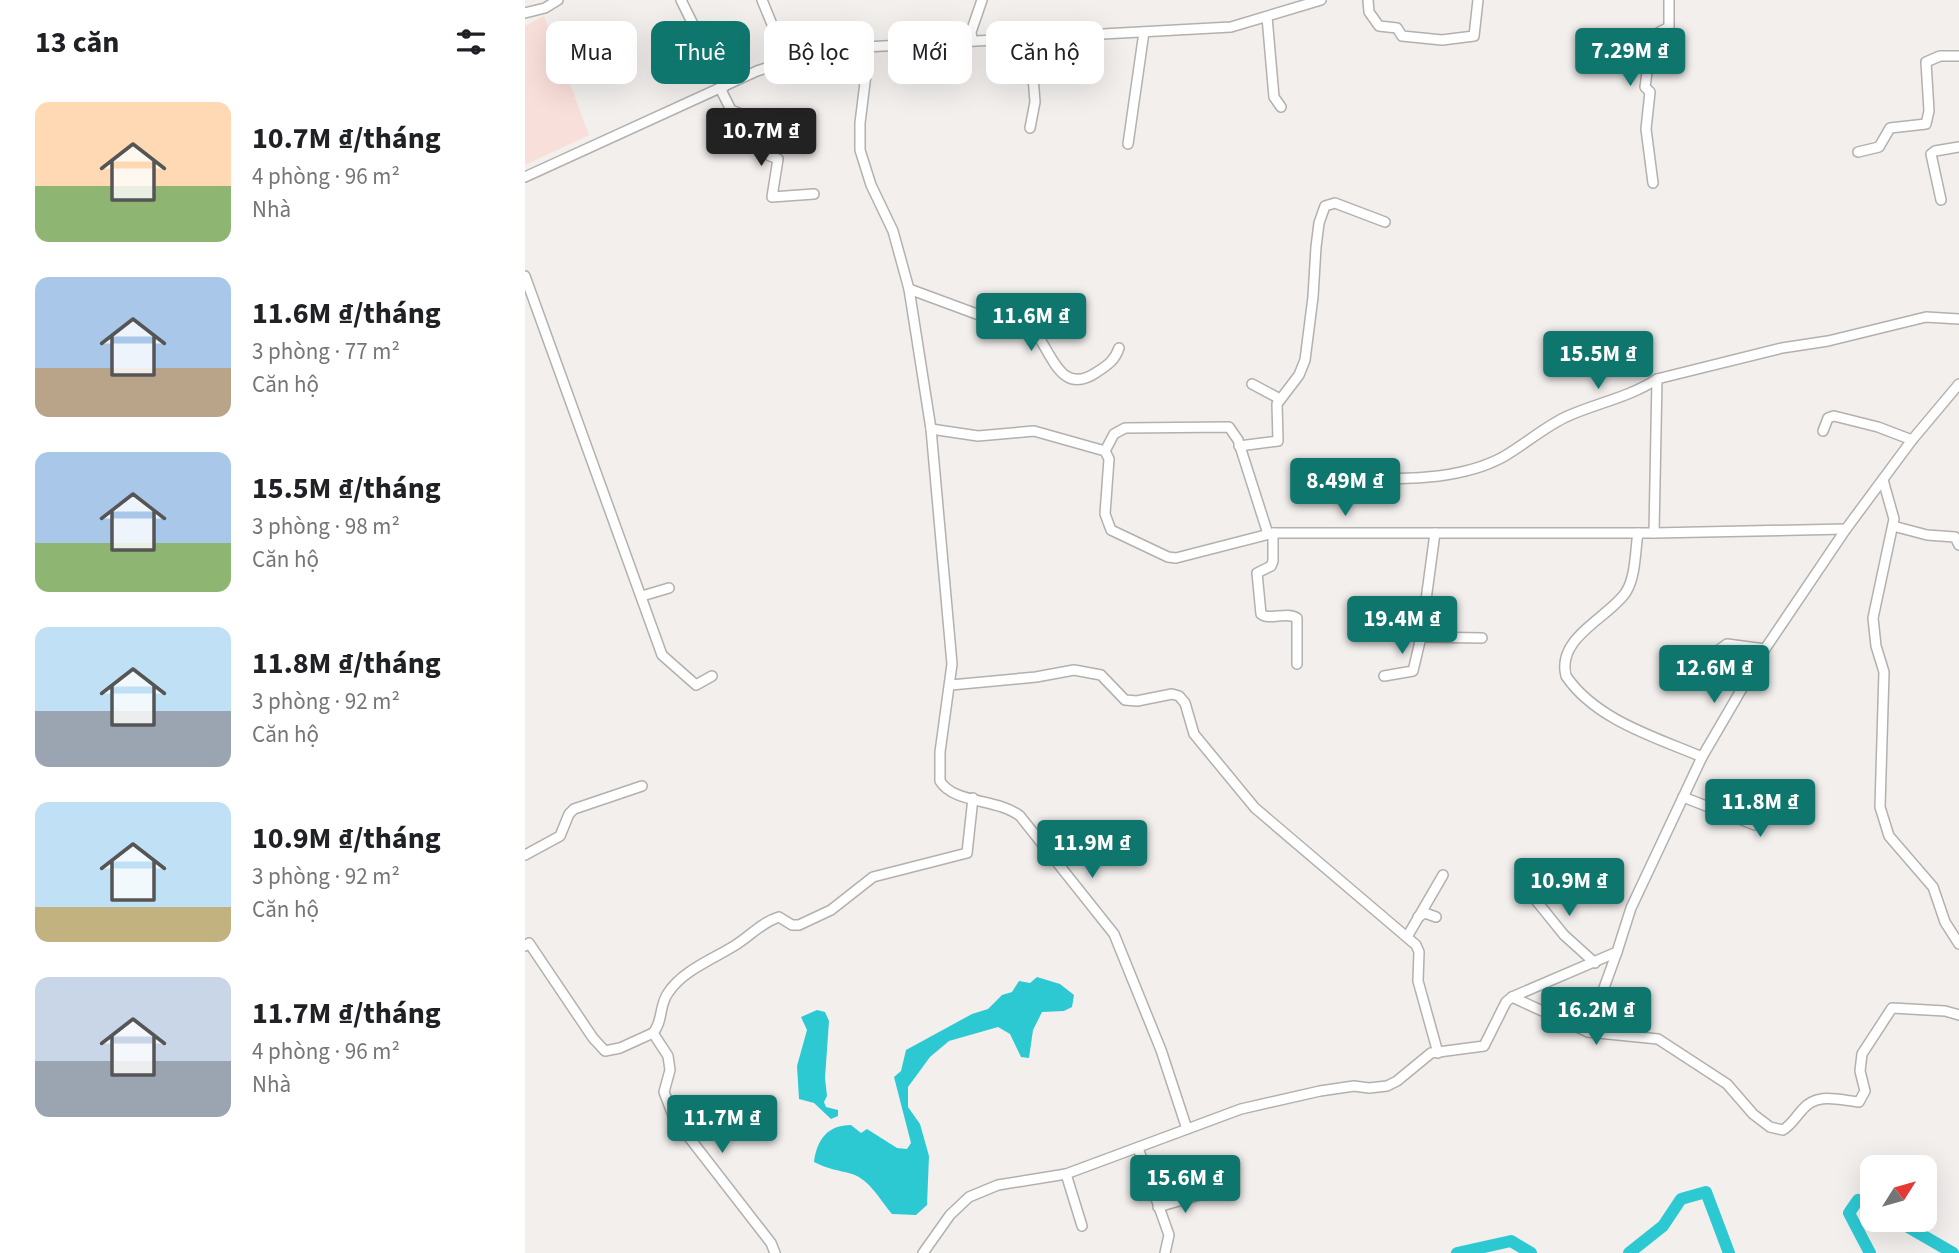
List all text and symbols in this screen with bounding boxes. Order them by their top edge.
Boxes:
text: 13 căn [35,21,119,64]
chip: Mua [546,21,637,84]
chip: Thuê [651,21,750,84]
chip: Bộ lọc [764,21,874,84]
chip: Mới [888,21,972,84]
chip: Căn hộ [986,21,1104,84]
icon: filters [452,23,490,61]
pin: 7.29M ₫ [1565,28,1695,88]
text: 7.29M ₫ [1591,34,1669,67]
pin: 10.7M ₫ [696,108,826,168]
text: 10.7M ₫ [722,114,800,147]
text: 10.7M ₫/tháng [252,117,441,160]
icon: home [91,130,175,214]
text: 4 phòng · 96 m² [252,160,400,193]
text: Nhà [252,193,291,226]
text: 11.6M ₫/tháng [252,292,441,335]
pin: 11.6M ₫ [966,294,1096,353]
text: 11.6M ₫ [992,299,1070,332]
icon: home [91,305,175,389]
pin: 15.5M ₫ [1533,332,1663,391]
text: 3 phòng · 77 m² [252,335,400,368]
text: 15.5M ₫ [1559,337,1637,370]
text: Căn hộ [252,368,319,401]
pin: 8.49M ₫ [1280,458,1410,518]
text: 8.49M ₫ [1306,464,1384,497]
text: 15.5M ₫/tháng [252,467,441,510]
icon: home [91,480,175,564]
text: 3 phòng · 98 m² [252,510,400,543]
text: Căn hộ [252,543,319,576]
pin: 19.4M ₫ [1337,596,1467,656]
text: 19.4M ₫ [1363,602,1441,635]
text: 11.8M ₫/tháng [252,642,441,685]
pin: 12.6M ₫ [1649,646,1779,705]
text: 12.6M ₫ [1675,651,1753,684]
icon: home [91,655,175,739]
text: 3 phòng · 92 m² [252,685,400,718]
text: Căn hộ [252,718,319,751]
pin: 11.8M ₫ [1695,780,1825,839]
text: 11.8M ₫ [1721,785,1799,818]
text: 10.9M ₫/tháng [252,817,441,860]
pin: 11.9M ₫ [1027,820,1157,880]
text: 11.9M ₫ [1053,826,1131,859]
icon: home [91,830,175,914]
pin: 10.9M ₫ [1504,858,1634,918]
text: 3 phòng · 92 m² [252,860,400,893]
text: 10.9M ₫ [1530,864,1608,897]
text: Căn hộ [252,893,319,926]
pin: 16.2M ₫ [1531,988,1661,1047]
text: 11.7M ₫/tháng [252,992,441,1035]
text: 16.2M ₫ [1557,993,1635,1026]
icon: home [91,1005,175,1089]
text: 4 phòng · 96 m² [252,1035,400,1068]
text: Nhà [252,1068,291,1101]
pin: 11.7M ₫ [657,1096,787,1155]
text: 11.7M ₫ [683,1101,761,1134]
north arrow [1860,1155,1937,1232]
map controls [1860,1155,1937,1232]
pin: 15.6M ₫ [1120,1156,1250,1215]
text: 15.6M ₫ [1146,1161,1224,1194]

